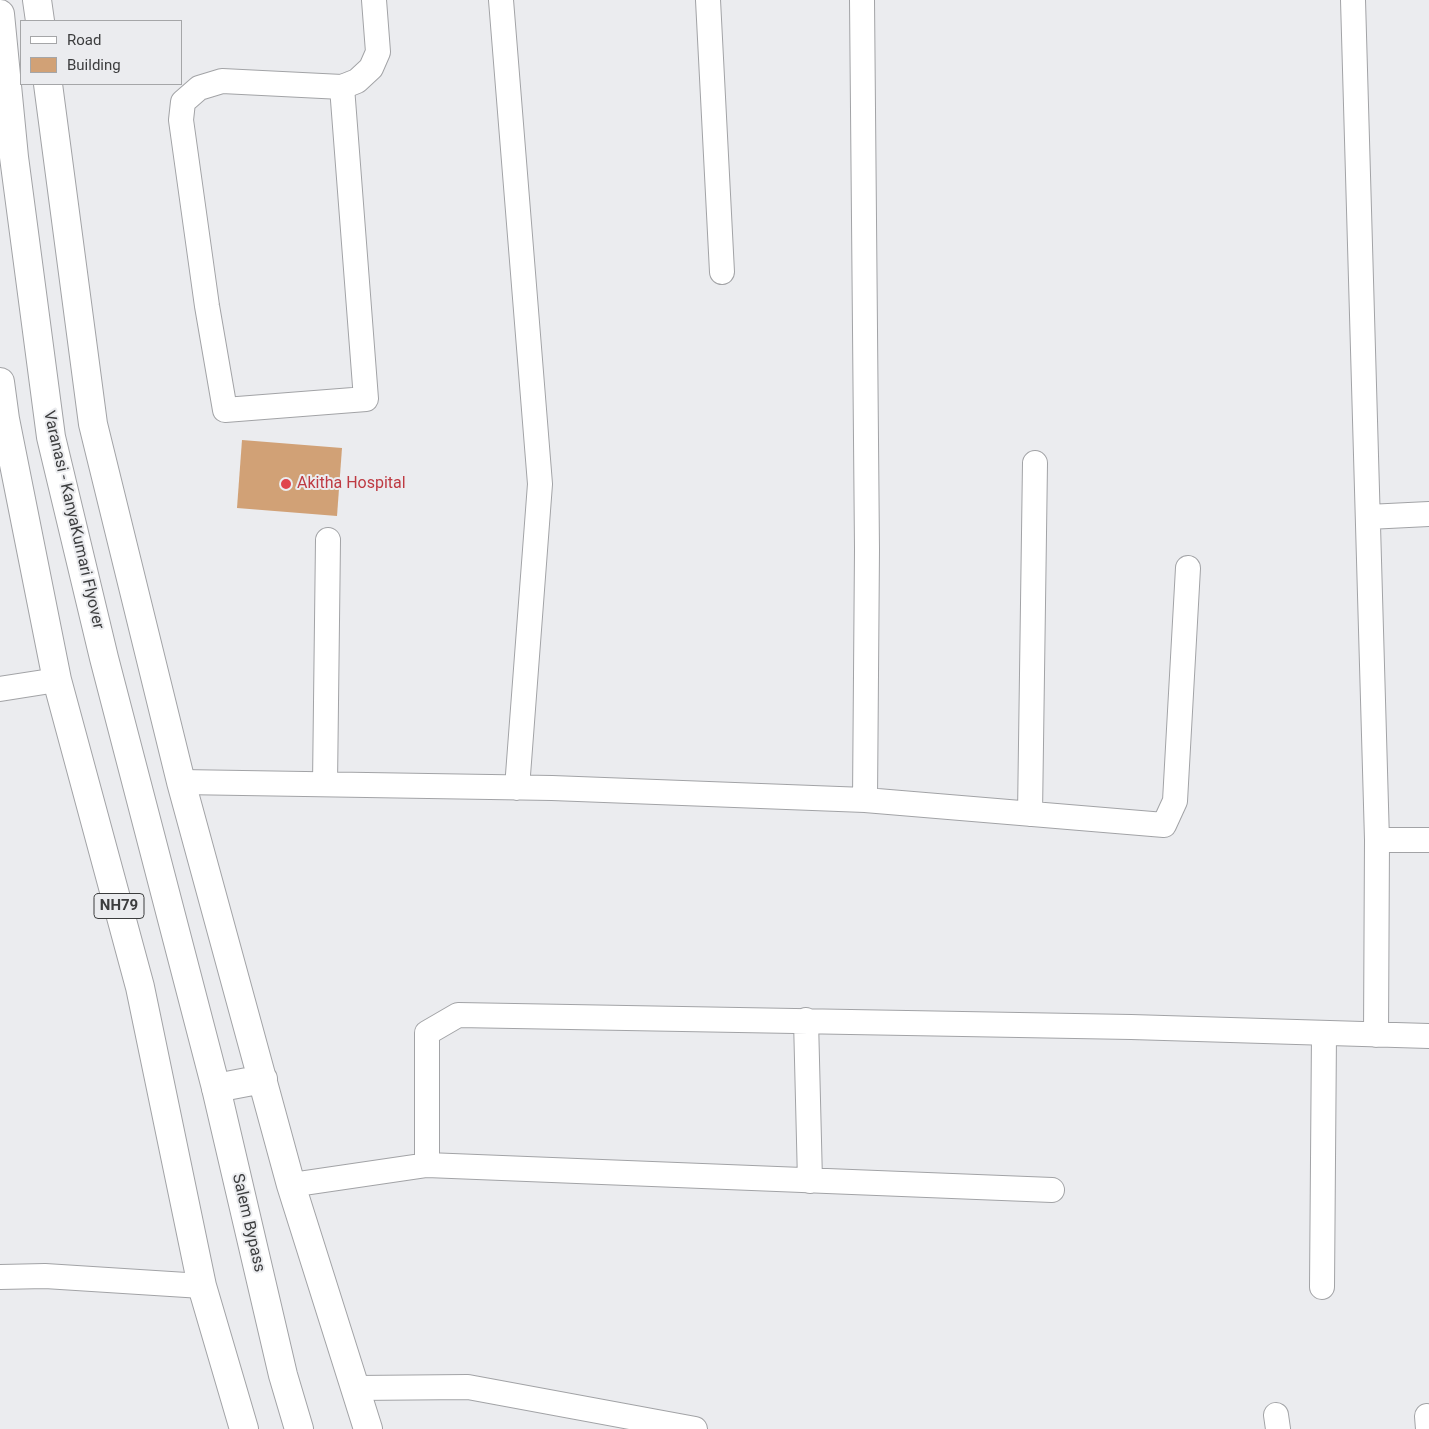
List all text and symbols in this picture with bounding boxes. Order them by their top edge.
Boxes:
legend [20,20,182,85]
text: Road [67,31,101,49]
text: Building [67,56,121,74]
street label: Varanasi - KanyaKumari Flyover [38,409,108,631]
place label: Akitha Hospital [297,474,406,494]
marker: Akitha Hospital [279,477,293,491]
road number: NH79 [94,894,144,918]
street label: Salem Bypass [227,1172,269,1274]

